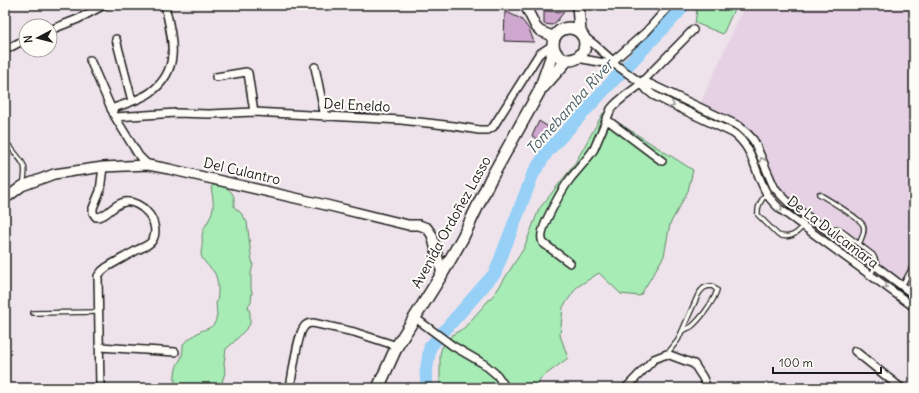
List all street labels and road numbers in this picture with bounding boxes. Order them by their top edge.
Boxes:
street label: Del Eneldo [323,94,391,116]
street label: Del Culantro [202,153,282,189]
street label: Avenida Ordoñez Lasso [407,153,495,291]
street label: De La Dulcamara [784,192,882,272]

